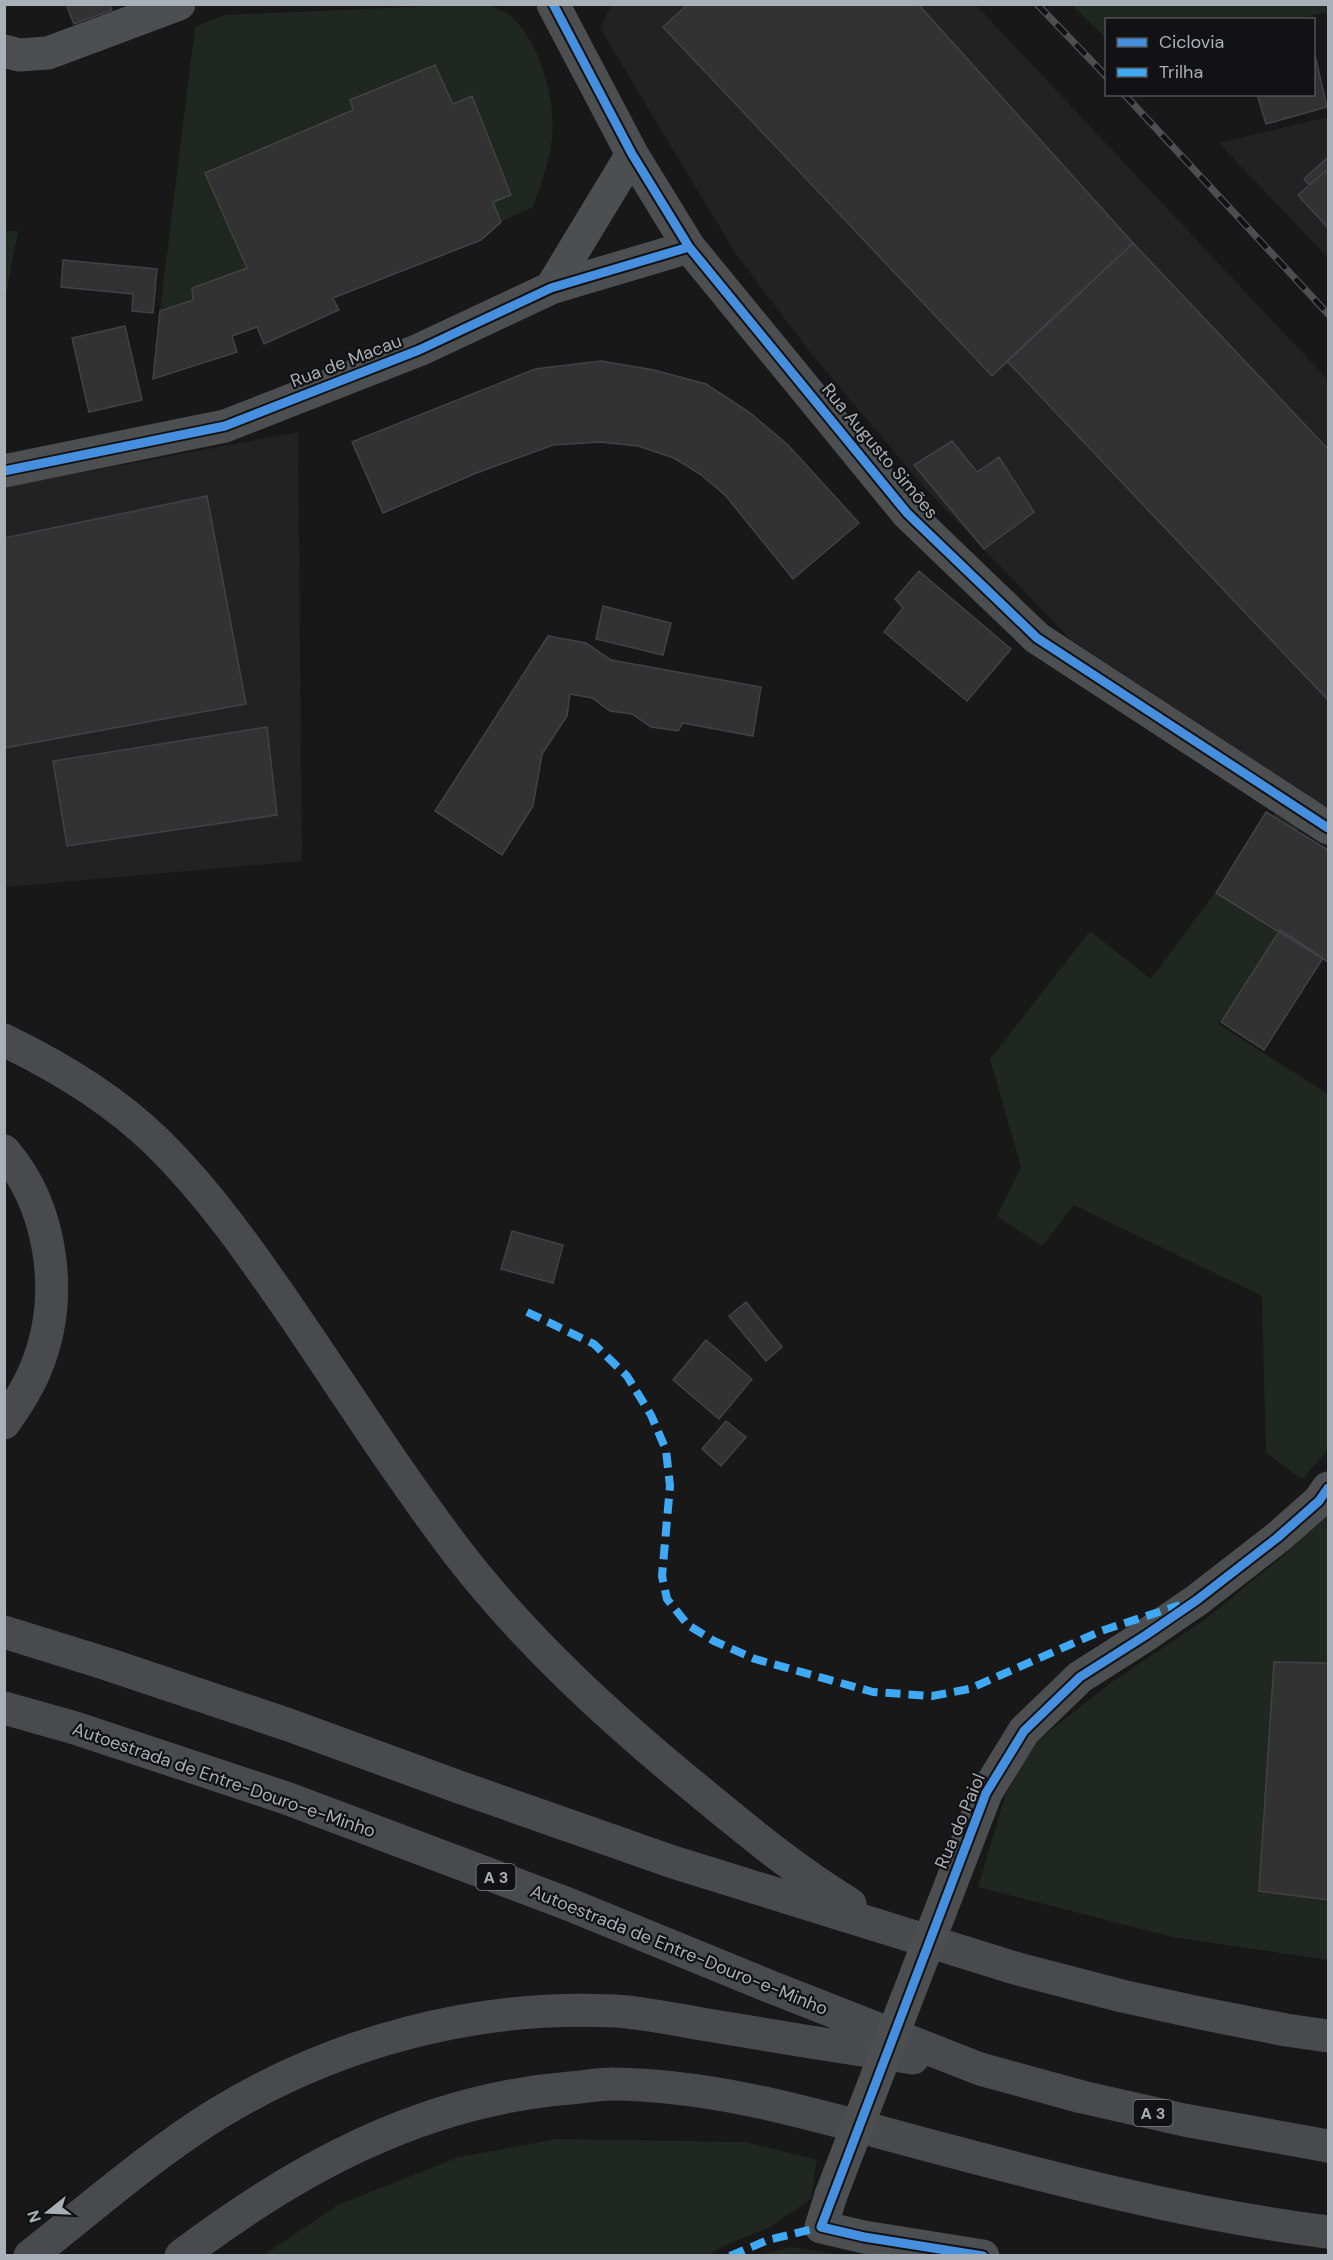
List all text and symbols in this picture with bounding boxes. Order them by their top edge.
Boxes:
legend [1105,18,1315,96]
text: Ciclovia [1159,30,1224,54]
text: Trilha [1159,60,1203,84]
street label: Rua de Macau [287,329,405,393]
street label: Rua Augusto Simões [816,378,944,524]
street label: Autoestrada de Entre-Douro-e-Minho [69,1717,379,1843]
street label: Rua do Paiol [929,1770,991,1872]
road number: A 3 [476,1864,516,1890]
street label: Autoestrada de Entre-Douro-e-Minho [527,1879,831,2021]
road number: A 3 [1134,2100,1172,2126]
north arrow [18,2182,78,2242]
text: N [22,2208,46,2225]

